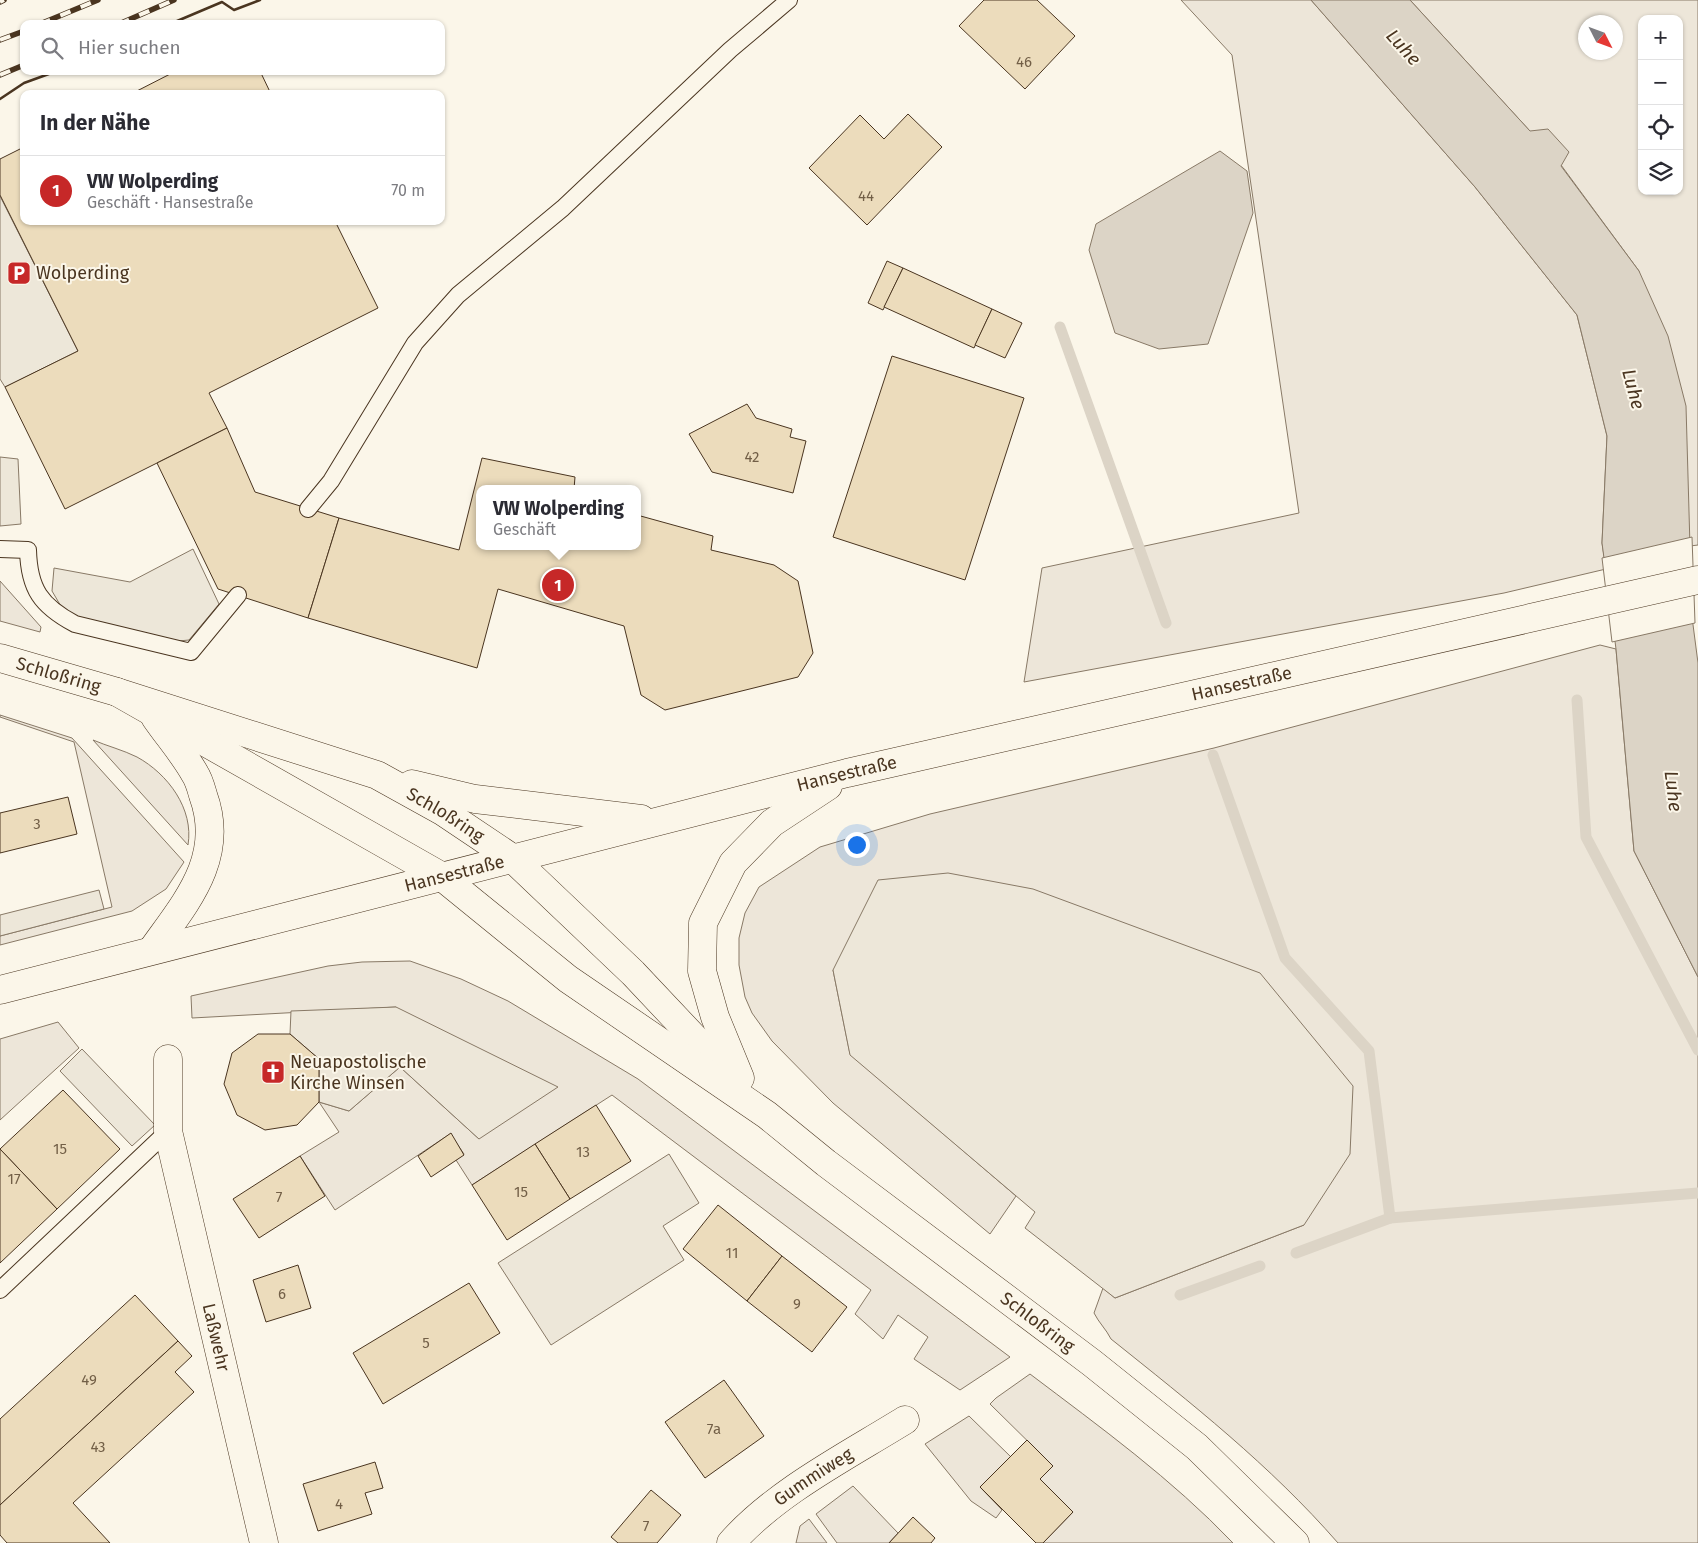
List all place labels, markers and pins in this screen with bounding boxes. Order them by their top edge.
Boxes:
parking icon: Wolperding [6,260,32,286]
place label: Wolperding [36,262,130,284]
pin: 1 [542,566,574,604]
place label: Neuapostolische Kirche Winsen [290,1051,426,1094]
church icon: Neuapostolische Kirche Winsen [260,1059,286,1085]

